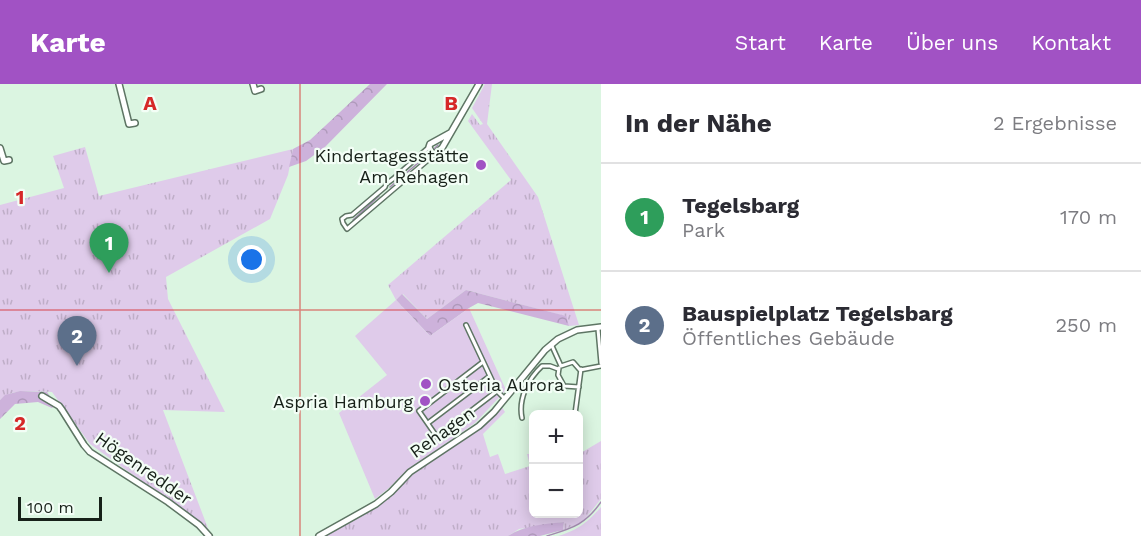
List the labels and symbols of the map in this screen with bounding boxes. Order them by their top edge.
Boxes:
text: A [143,91,157,115]
text: B [444,91,458,115]
place label: Kindertagesstätte Am Rehagen [314,145,469,187]
marker: Kindertagesstätte Am Rehagen [474,158,488,172]
text: 1 [16,185,24,209]
pin: 1 [90,224,128,273]
your location [237,245,266,274]
pin: 2 [58,316,97,366]
place label: Osteria Aurora [438,374,564,395]
marker: Osteria Aurora [419,377,433,391]
place label: Aspria Hamburg [273,391,413,412]
marker: Aspria Hamburg [418,394,432,408]
street label: Rehagen [405,402,479,462]
text: 2 [14,411,26,435]
street label: Högenredder [92,427,196,509]
scale bar [18,494,102,522]

